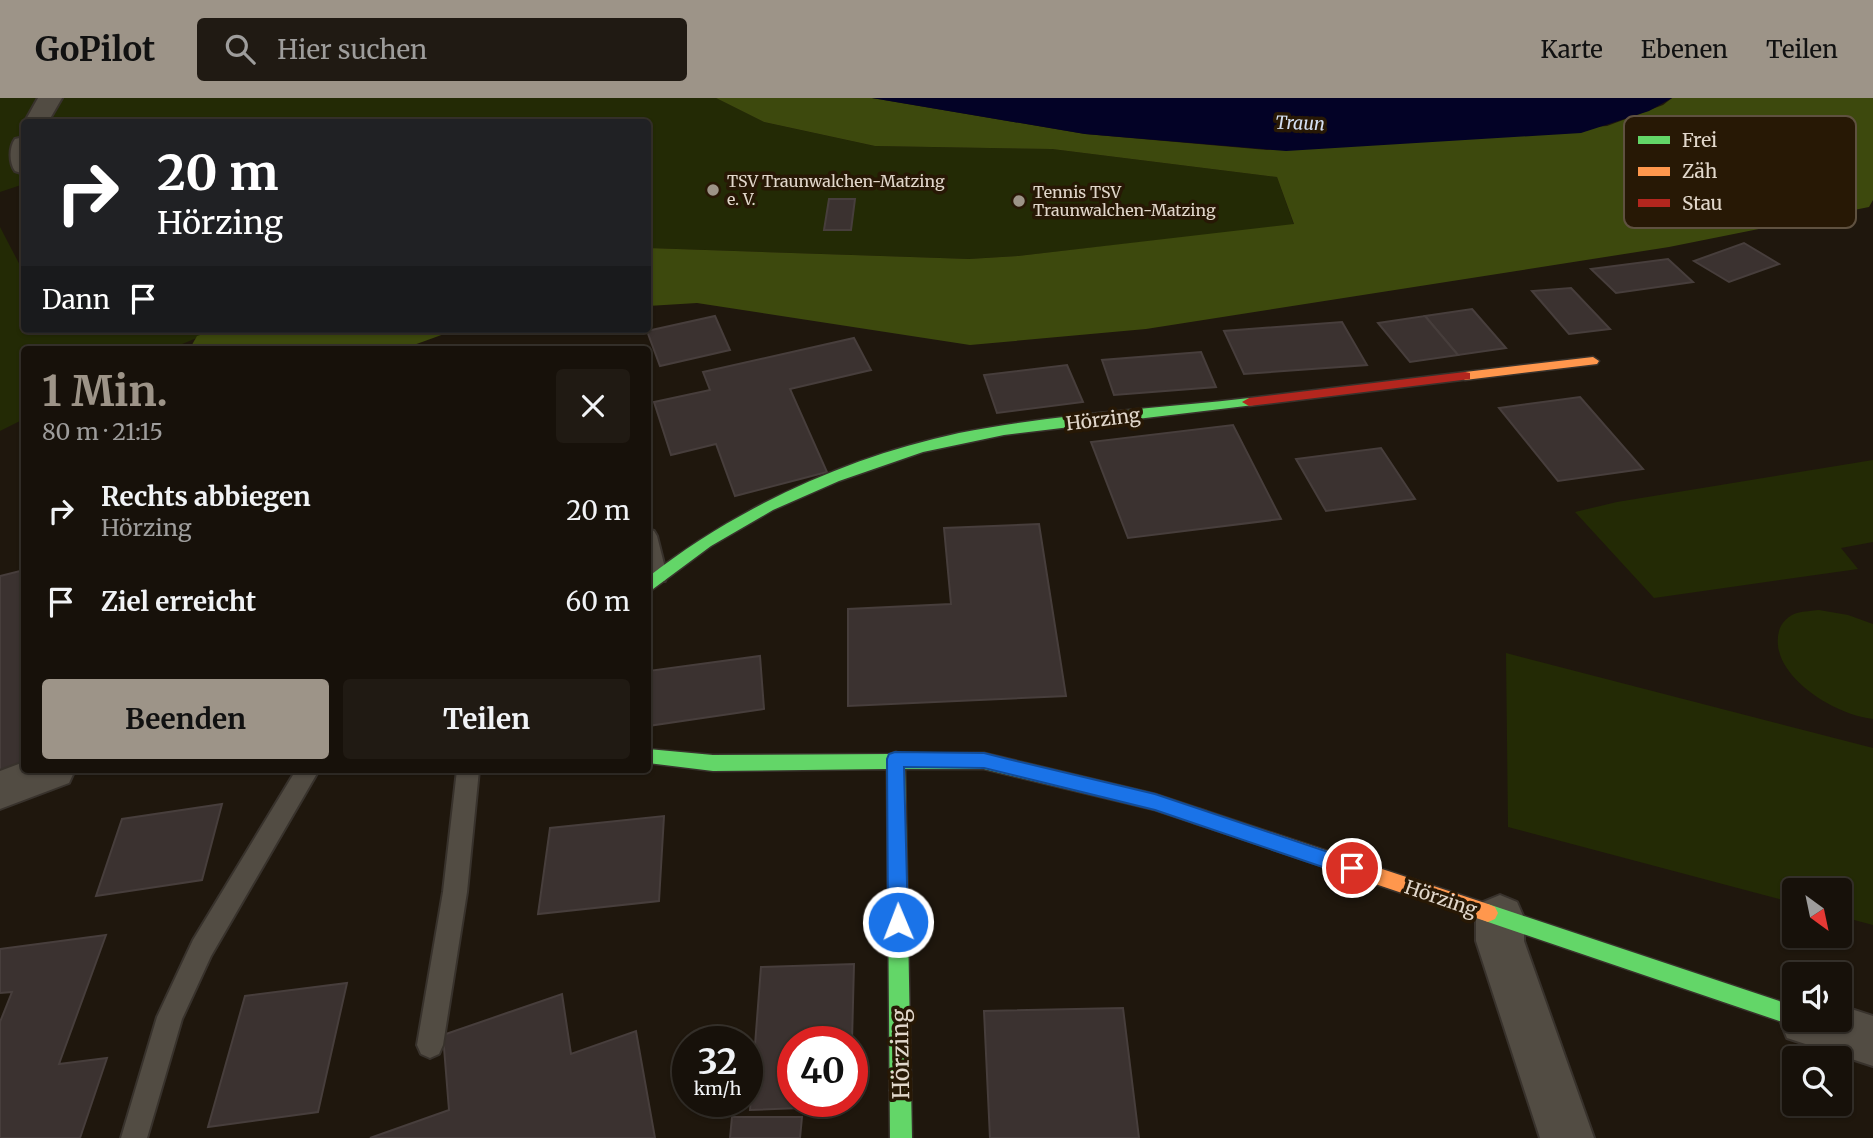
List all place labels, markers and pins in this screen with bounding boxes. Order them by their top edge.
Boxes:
place label: TSV Traunwalchen-Matzing e. V. [727,171,945,209]
marker: TSV Traunwalchen-Matzing e. V. [705,182,721,198]
place label: Tennis TSV Traunwalchen-Matzing [1033,182,1216,220]
marker: Tennis TSV Traunwalchen-Matzing [1011,193,1027,209]
pin [1322,838,1382,898]

